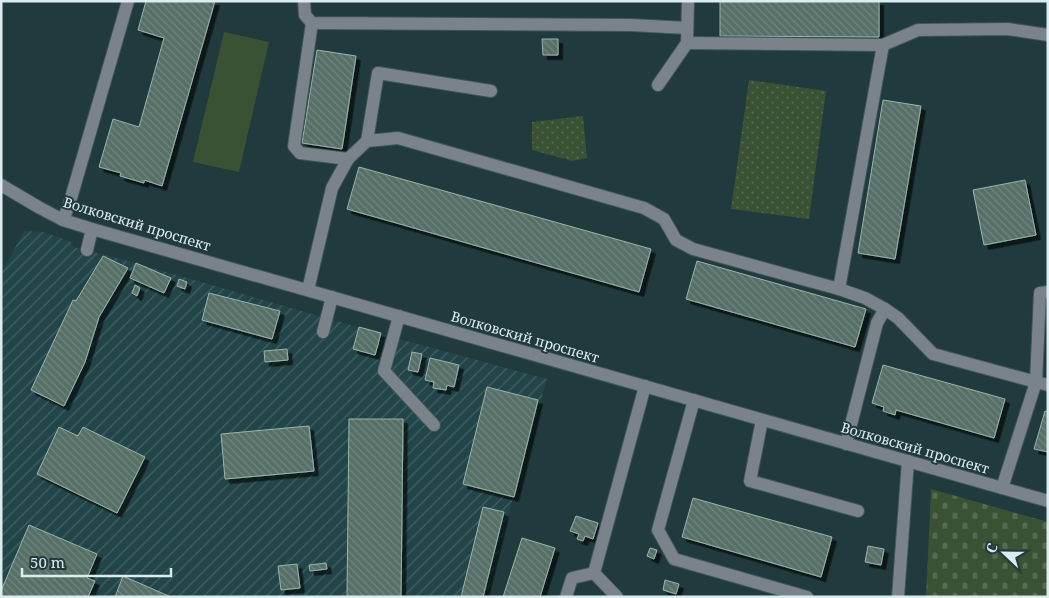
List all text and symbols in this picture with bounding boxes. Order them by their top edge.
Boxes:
street label: Волковский проспект [61,192,214,255]
street label: Волковский проспект [449,306,602,367]
street label: Волковский проспект [839,417,992,478]
north arrow [979,528,1029,578]
text: С [981,540,1002,556]
scale bar [22,546,171,578]
text: 50 m [30,552,65,572]

